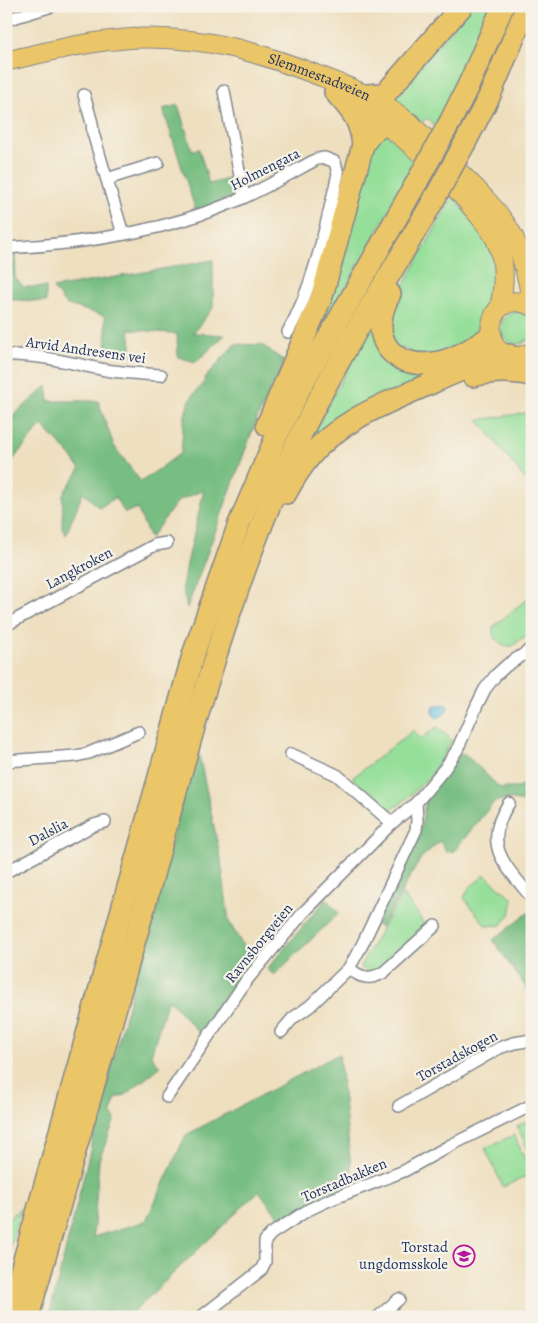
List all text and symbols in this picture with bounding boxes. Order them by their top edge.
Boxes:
street label: Slemmestadveien [265,48,374,106]
street label: Holmengata [227,143,303,195]
street label: Arvid Andresens vei [24,332,147,368]
street label: Langkroken [42,542,116,594]
street label: Dalslia [25,813,71,851]
street label: Ravnsborgveien [221,899,297,987]
street label: Torstadskogen [413,1026,501,1086]
street label: Torstadbakken [298,1153,390,1207]
place label: Torstad ungdomsskole [359,1237,449,1274]
school or university icon: Torstad ungdomsskole [452,1244,476,1268]

